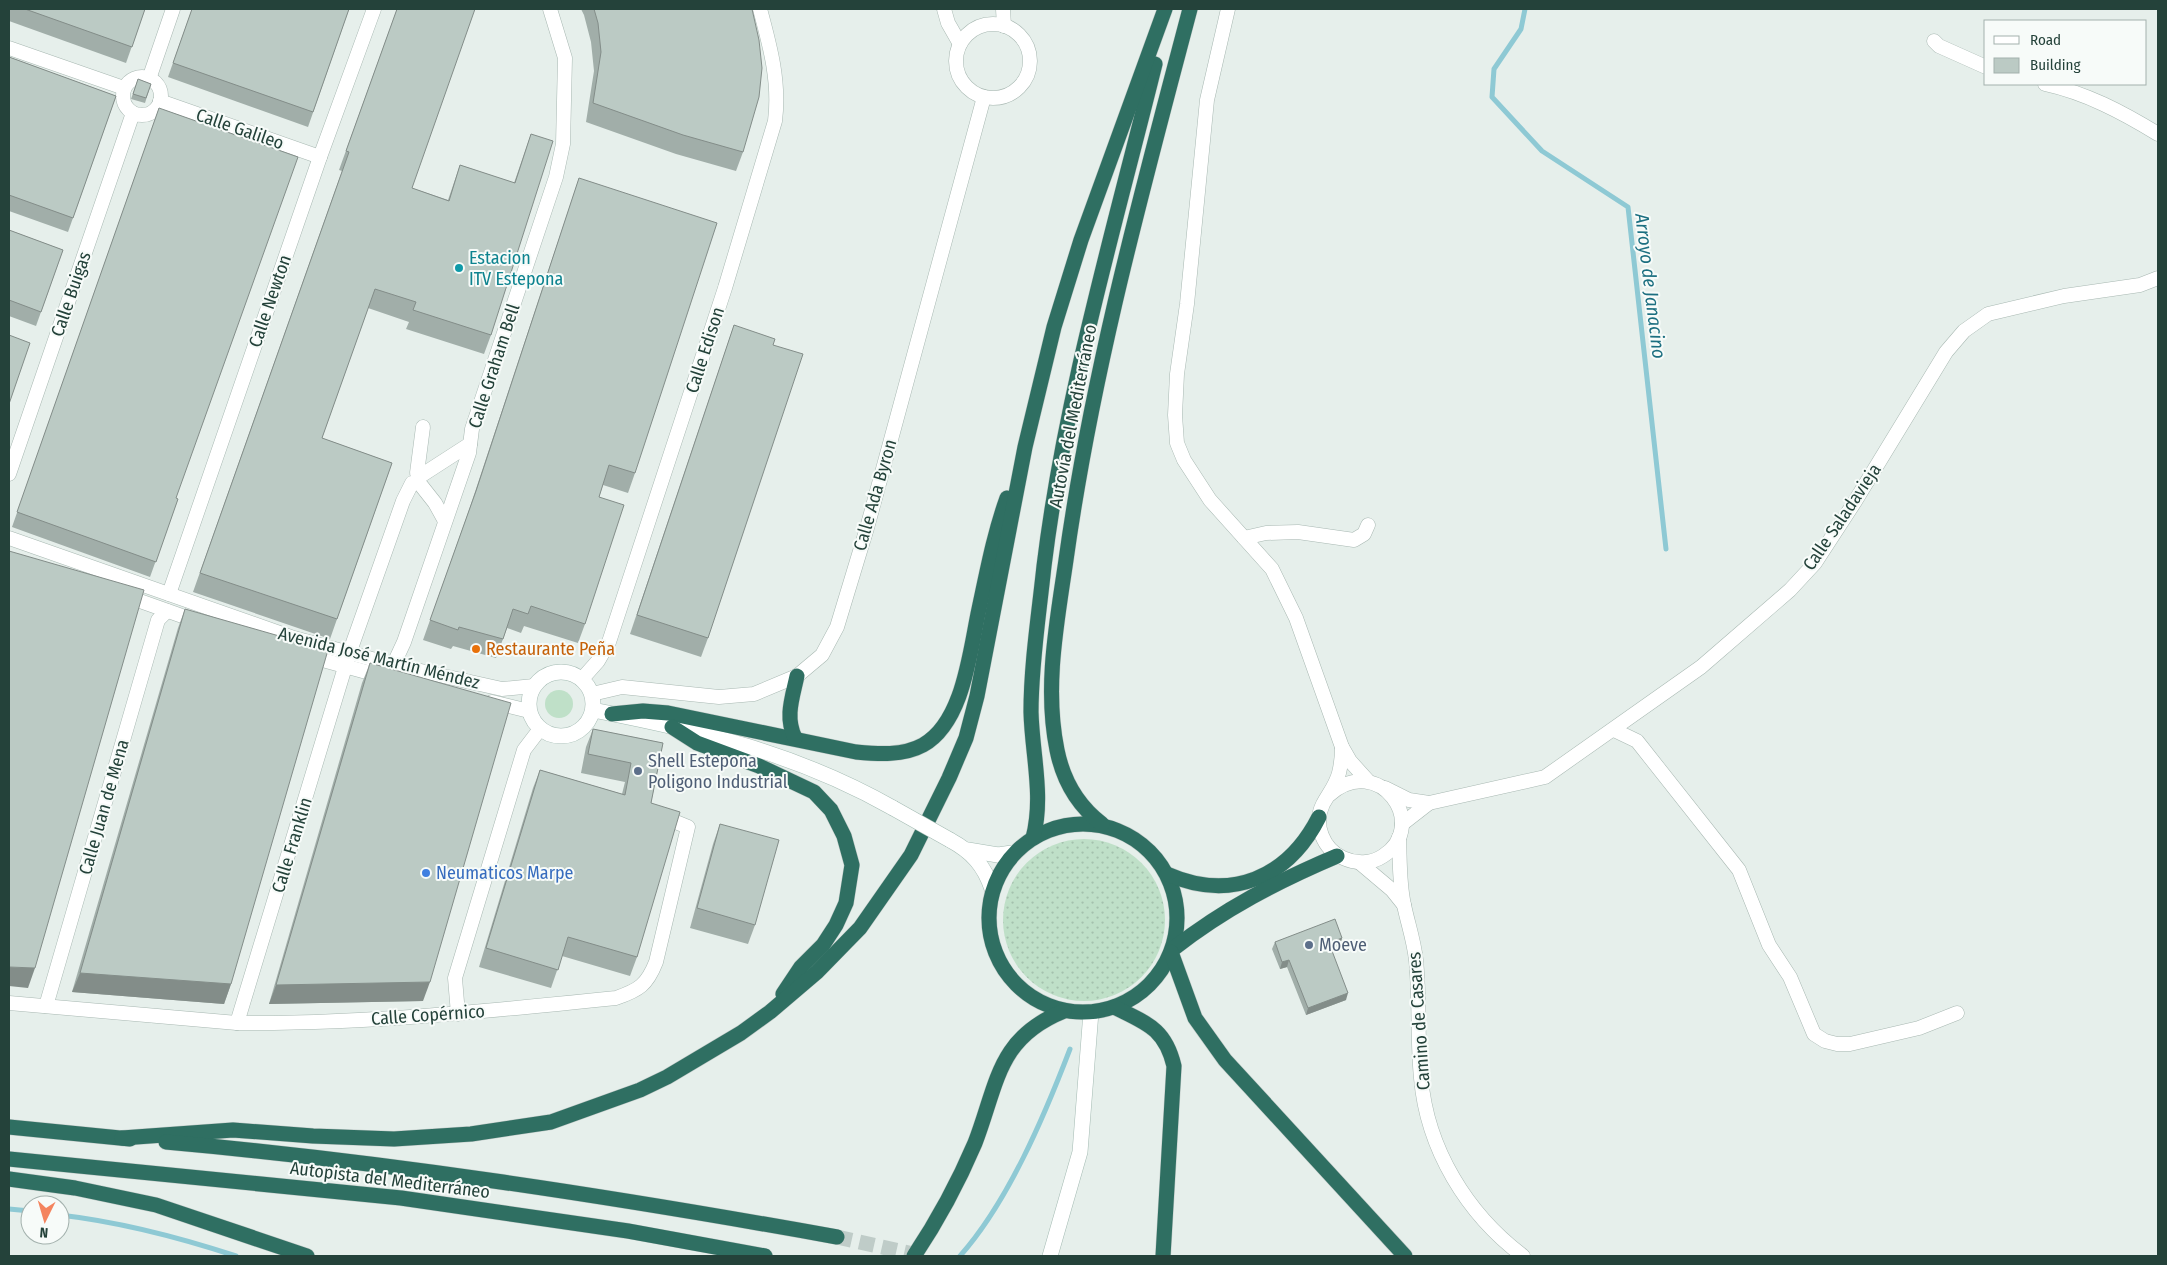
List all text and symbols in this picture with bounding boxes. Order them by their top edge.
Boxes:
legend [1984,20,2147,85]
text: Road [2030,31,2061,49]
text: Building [2030,56,2081,74]
street label: Calle Galileo [193,104,287,154]
water label: Arroyo de Janacino [1630,211,1671,360]
place label: Estacion ITV Estepona [469,247,564,290]
street label: Calle Buigas [46,248,96,339]
street label: Calle Newton [244,252,296,350]
marker: Estacion ITV Estepona [453,262,465,274]
street label: Calle Graham Bell [464,301,525,431]
street label: Calle Edison [681,304,729,396]
street label: Autovía del Mediterráneo [1044,323,1102,509]
street label: Calle Ada Byron [849,437,901,553]
street label: Calle Saladavieja [1798,459,1886,575]
street label: Avenida José Martín Méndez [276,622,482,694]
place label: Restaurante Peña [486,638,615,660]
marker: Restaurante Peña [470,643,482,655]
street label: Calle Juan de Mena [74,737,134,877]
place label: Shell Estepona Poligono Industrial [648,750,788,793]
marker: Shell Estepona Poligono Industrial [632,765,644,777]
street label: Calle Franklin [267,795,317,895]
place label: Neumaticos Marpe [436,862,574,884]
marker: Neumaticos Marpe [420,867,432,879]
place label: Moeve [1319,934,1367,956]
marker: Moeve [1303,939,1315,951]
street label: Camino de Casares [1403,951,1435,1091]
street label: Calle Copérnico [370,1000,486,1030]
street label: Autopista del Mediterráneo [289,1157,491,1203]
north arrow [20,1195,70,1245]
text: N [39,1224,49,1241]

